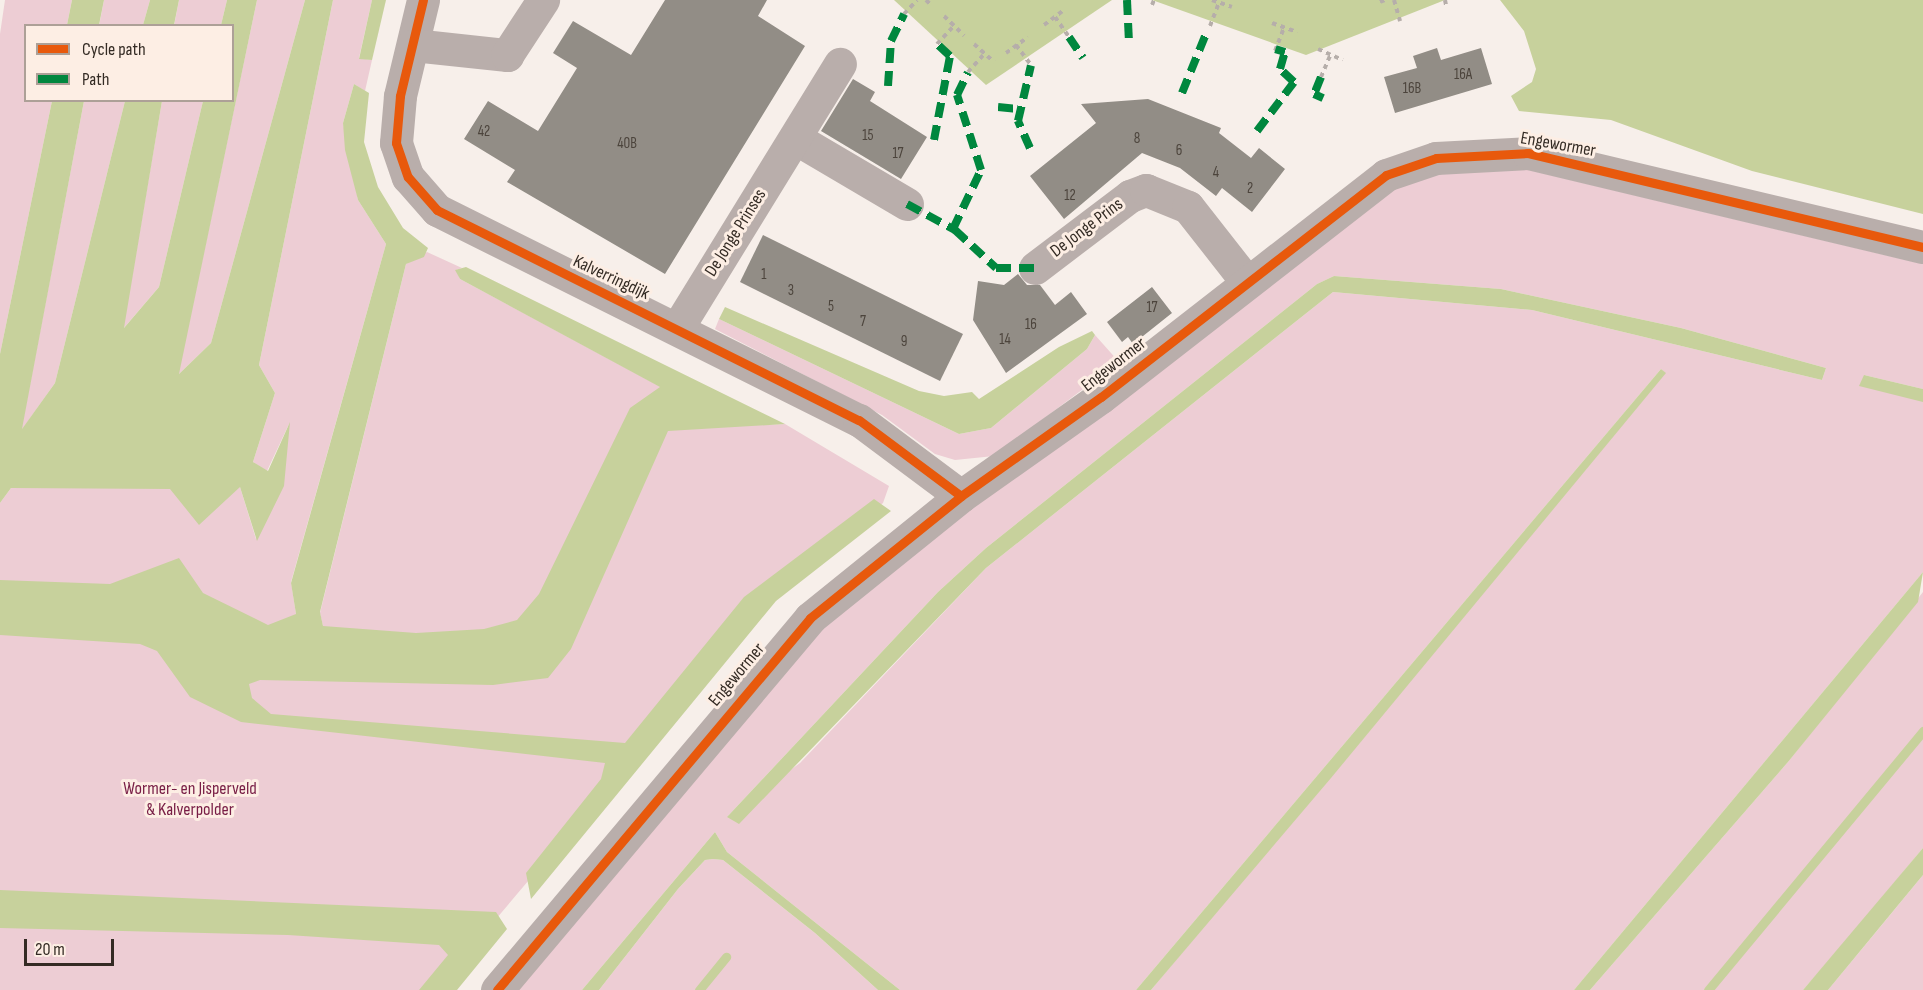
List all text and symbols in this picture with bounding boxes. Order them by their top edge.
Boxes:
legend [24,24,234,102]
text: Cycle path [82,39,146,60]
house number: 16A [1454,66,1472,84]
text: Path [82,69,110,90]
house number: 16B [1403,80,1421,98]
house number: 42 [478,123,490,141]
house number: 15 [862,127,874,145]
street label: Engewormer [1519,128,1597,162]
house number: 8 [1134,130,1140,148]
house number: 40B [617,135,637,153]
house number: 6 [1176,142,1182,160]
house number: 17 [892,145,904,163]
house number: 4 [1213,164,1219,182]
house number: 2 [1247,180,1253,198]
street label: De Jonge Prinses [701,185,771,281]
house number: 12 [1064,187,1076,205]
street label: De Jonge Prins [1046,194,1128,262]
street label: Kalverringdijk [569,251,653,305]
house number: 1 [761,266,767,284]
house number: 3 [788,282,794,300]
house number: 5 [828,298,834,316]
house number: 17 [1146,299,1158,317]
house number: 7 [860,313,866,331]
house number: 16 [1025,316,1037,334]
house number: 14 [999,331,1011,349]
house number: 9 [901,333,907,351]
street label: Engewormer [1077,333,1151,397]
street label: Engewormer [704,639,770,711]
park label: Wormer- en Jisperveld & Kalverpolder [123,779,257,822]
scale bar [27,927,117,965]
text: 20 m [35,939,65,960]

